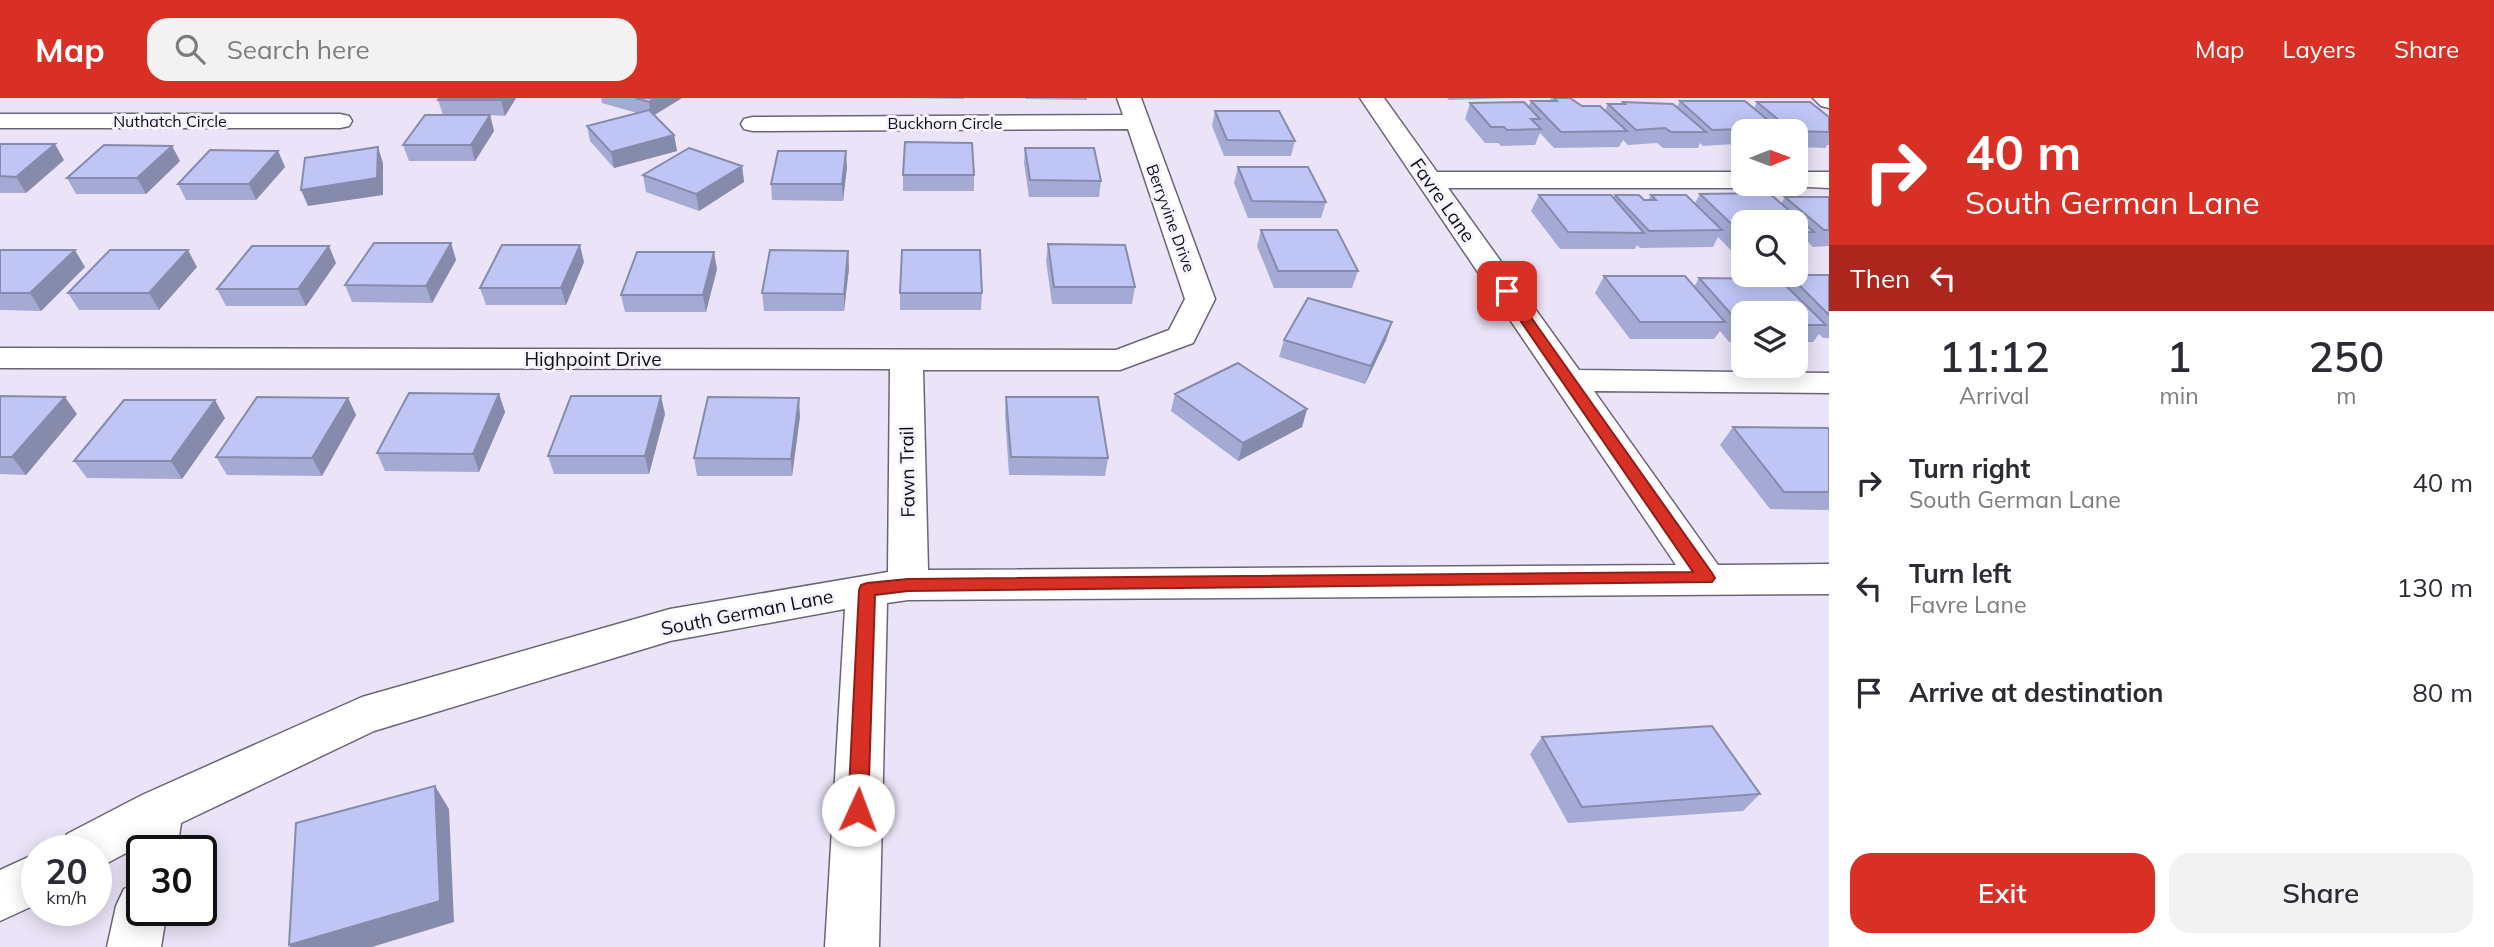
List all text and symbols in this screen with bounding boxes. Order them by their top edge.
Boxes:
search box [147,18,637,81]
text: Map [35,29,105,70]
icon: search [171,30,209,68]
text: Search here [227,33,370,66]
text: Map [2195,34,2244,64]
text: Layers [2282,34,2356,64]
text: Share [2394,34,2459,64]
street label: Nuthatch Circle [113,111,227,131]
street label: Buckhorn Circle [887,113,1003,133]
north arrow [1731,119,1808,196]
map controls [1731,119,1808,378]
text: 40 m [1965,121,2081,182]
icon: right [1850,126,1941,217]
street label: Favre Lane [1405,153,1481,247]
street label: Berryvine Drive [1142,161,1200,275]
text: South German Lane [1965,182,2260,222]
button: search [1731,210,1808,287]
icon: left [1924,259,1962,297]
pin [1477,261,1537,321]
text: Then [1850,262,1910,295]
icon: arrive [1488,272,1526,310]
button: layers [1731,301,1808,378]
text: 11:12 [1939,330,2050,383]
text: 1 [2166,330,2192,383]
text: 250 [2309,330,2384,383]
street label: Highpoint Drive [524,347,662,371]
text: Arrival [1959,381,2029,410]
text: min [2159,381,2199,410]
text: m [2336,381,2356,410]
street label: Fawn Trail [894,426,920,518]
text: Turn right [1909,452,2030,485]
icon: right [1850,464,1888,502]
text: 40 m [2412,466,2473,499]
text: South German Lane [1909,485,2121,514]
text: Turn left [1909,557,2011,590]
icon: left [1850,569,1888,607]
text: 130 m [2397,571,2473,604]
street label: South German Lane [659,584,835,640]
text: Favre Lane [1909,590,2026,619]
icon: arrive [1850,674,1888,712]
text: Arrive at destination [1909,676,2164,709]
text: 80 m [2412,676,2473,709]
position arrow [821,773,895,847]
speed limit sign: 30 [126,835,217,926]
text: 20 [45,849,88,893]
button: Exit [1850,853,2155,933]
button: Share [2169,853,2473,933]
text: km/h [46,886,87,909]

